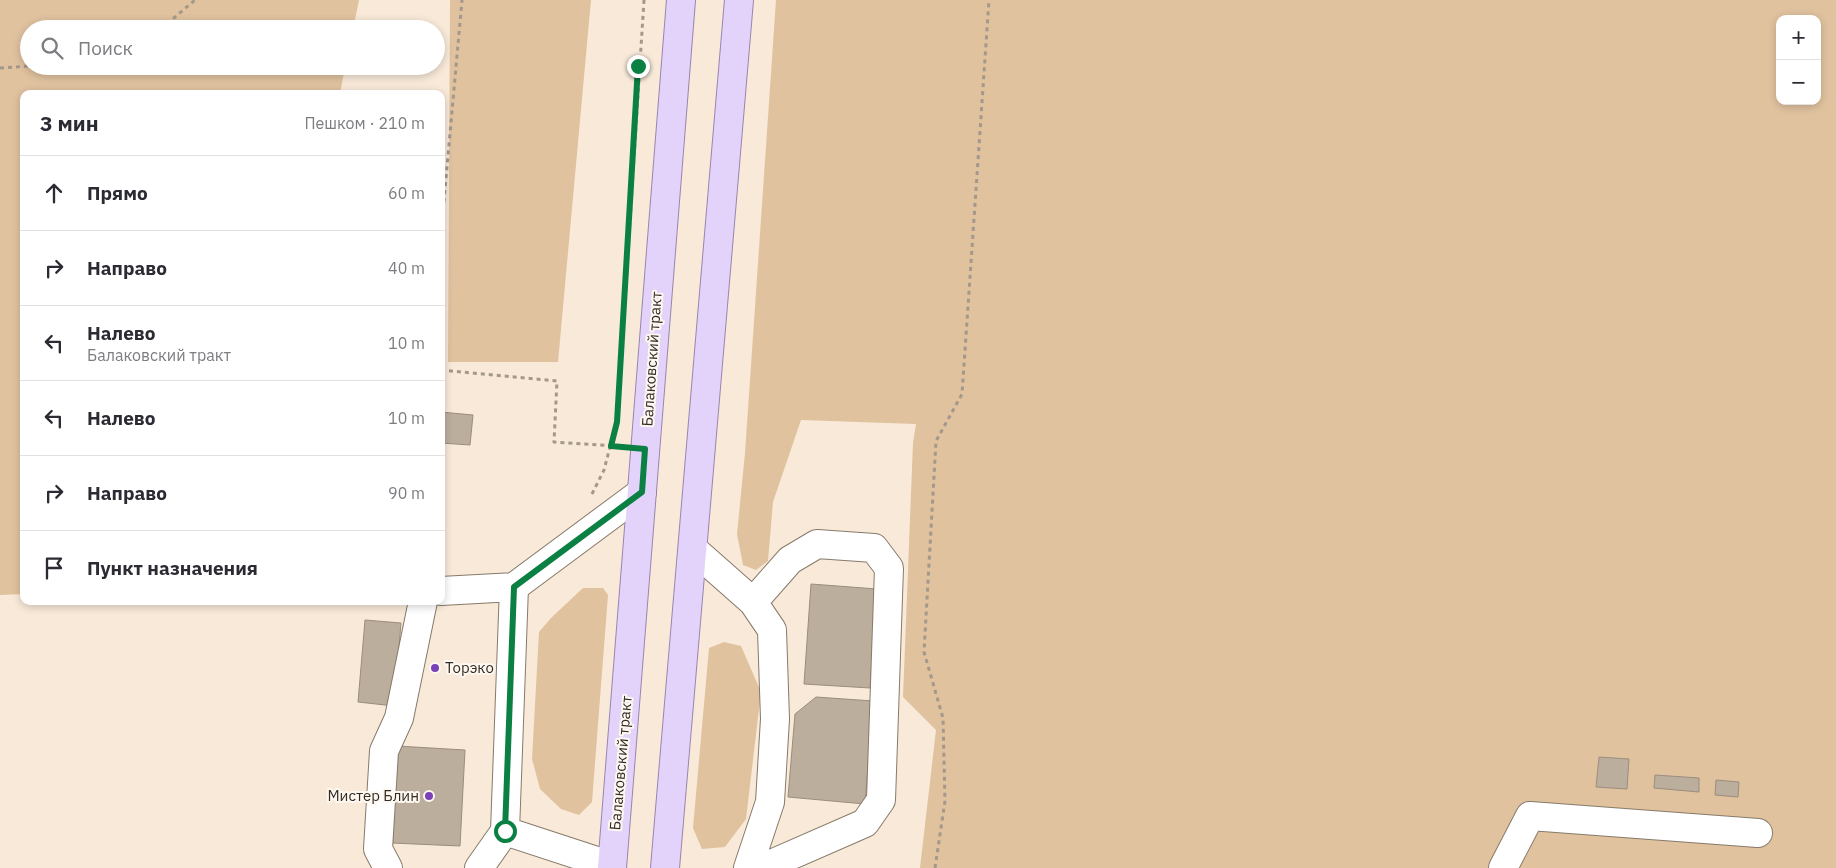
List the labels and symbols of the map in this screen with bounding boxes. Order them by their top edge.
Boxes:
route end [627,55,650,78]
street label: Балаковский тракт [637,291,666,427]
place label: Торэко [445,658,494,677]
marker: Торэко [429,662,441,674]
street label: Балаковский тракт [605,695,636,831]
place label: Мистер Блин [327,786,419,805]
marker: Мистер Блин [423,790,435,802]
route start [494,820,517,843]

